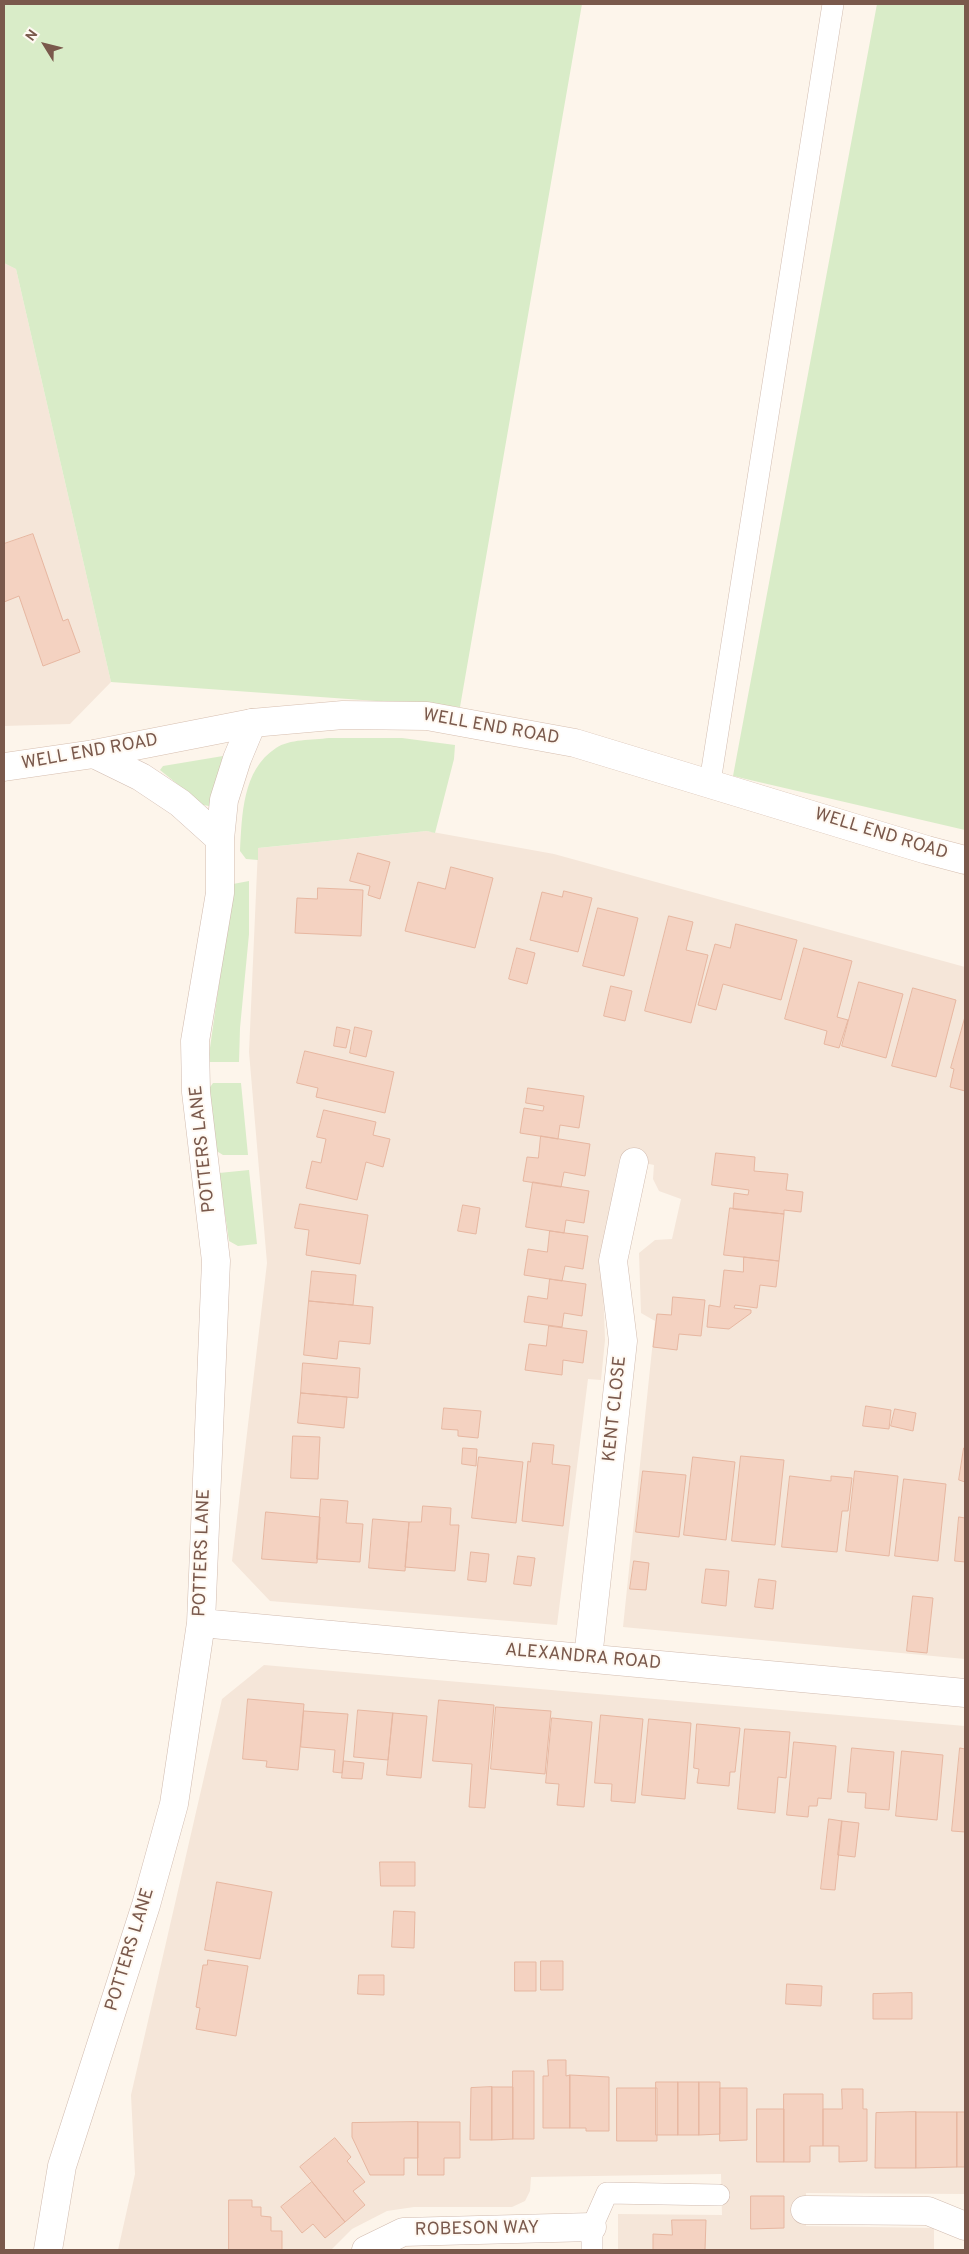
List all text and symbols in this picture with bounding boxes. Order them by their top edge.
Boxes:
north arrow [20,20,70,70]
text: N [23,27,42,45]
street label: WELL END ROAD [421,705,561,751]
street label: WELL END ROAD [20,730,160,776]
street label: WELL END ROAD [812,804,950,866]
street label: POTTERS LANE [187,1084,221,1214]
street label: KENT CLOSE [600,1355,632,1463]
street label: POTTERS LANE [190,1489,216,1617]
street label: ALEXANDRA ROAD [504,1640,662,1676]
street label: POTTERS LANE [102,1886,160,2014]
street label: ROBESON WAY [415,2218,539,2242]

